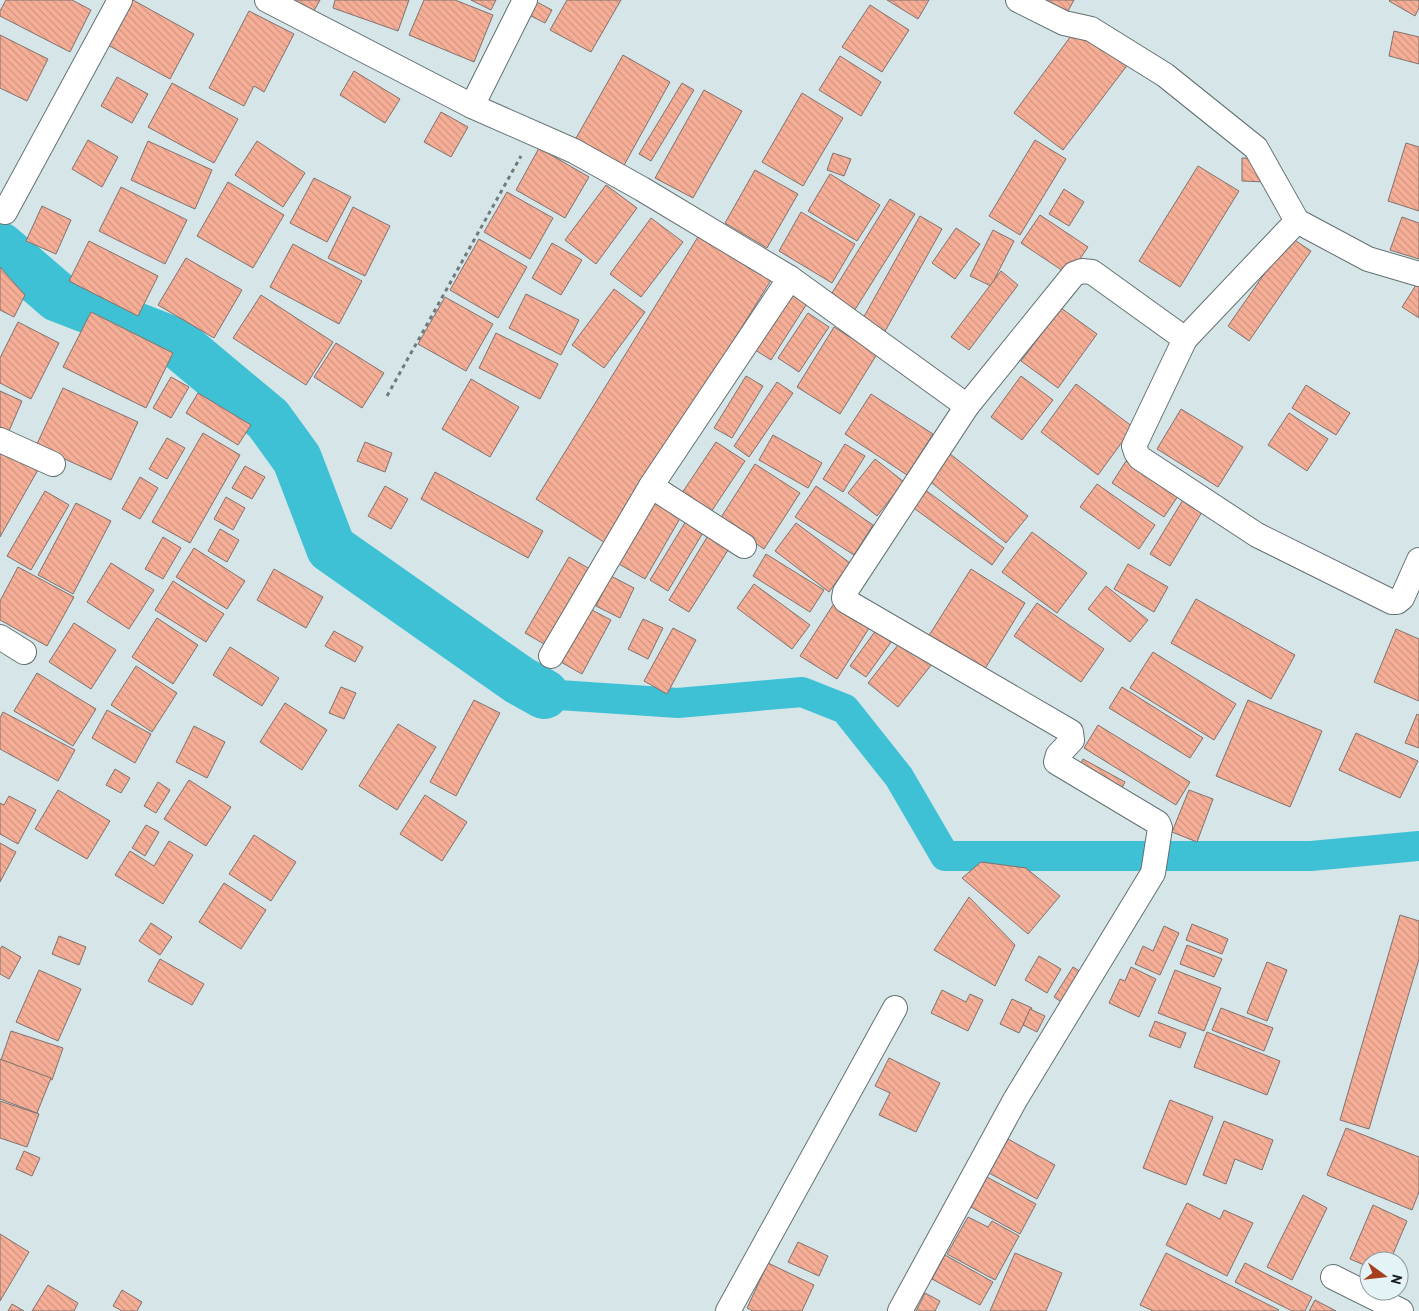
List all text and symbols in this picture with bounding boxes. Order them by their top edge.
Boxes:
north arrow [1359,1251,1409,1301]
text: N [1387,1273,1406,1286]

